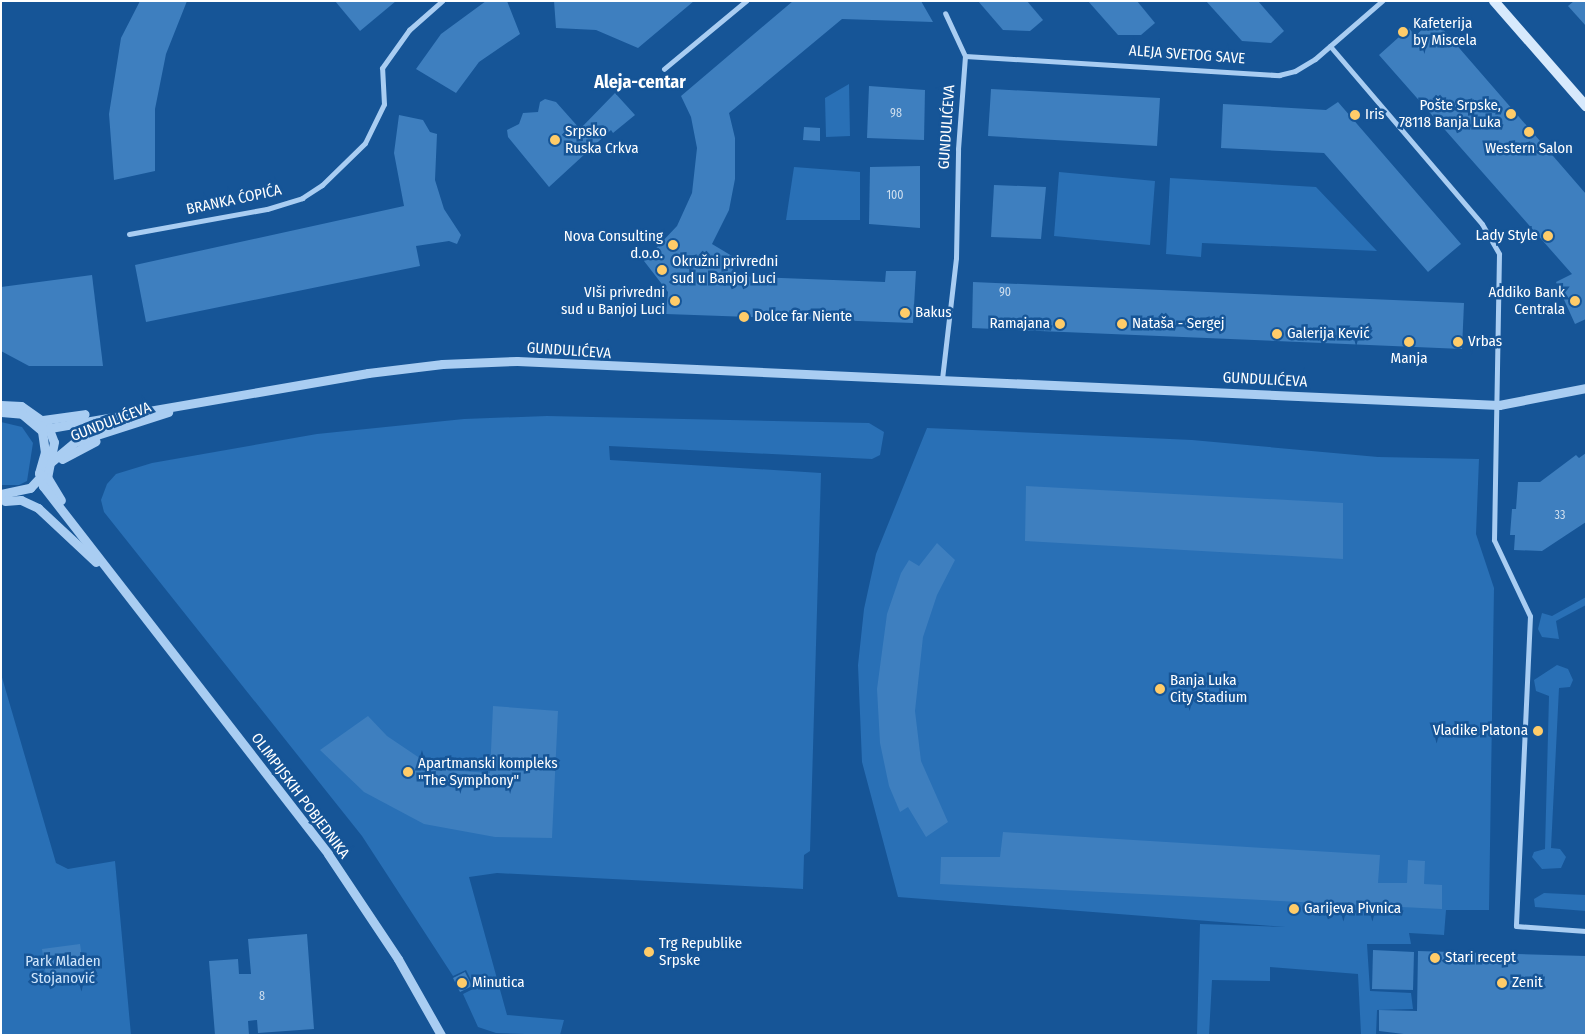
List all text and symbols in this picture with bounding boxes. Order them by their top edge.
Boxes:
place label: Kafeterija by Miscela [1413,14,1477,49]
marker: Kafeterija by Miscela [1397,26,1409,38]
street label: ALEJA SVETOG SAVE [1128,42,1246,68]
district label: Aleja-centar [594,71,686,93]
street label: GUNDULIĆEVA [935,84,959,170]
place label: Pošte Srpske, 78118 Banja Luka [1399,96,1501,131]
place label: Iris [1365,106,1384,124]
house number: 98 [890,107,902,121]
marker: Pošte Srpske, 78118 Banja Luka [1505,108,1517,120]
marker: Iris [1349,109,1361,121]
place label: Srpsko Ruska Crkva [565,122,638,157]
marker: Western Salon [1523,126,1535,138]
marker: Srpsko Ruska Crkva [549,134,561,146]
place label: Western Salon [1485,140,1573,158]
street label: BRANKA ĆOPIĆA [185,181,283,219]
house number: 100 [886,189,904,203]
place label: Nova Consulting d.o.o. [564,227,663,262]
place label: Lady Style [1476,227,1538,245]
marker: Lady Style [1542,230,1554,242]
marker: Nova Consulting d.o.o. [667,239,679,251]
place label: Okružni privredni sud u Banjoj Luci [672,252,778,287]
marker: Okružni privredni sud u Banjoj Luci [656,264,668,276]
place label: VIši privredni sud u Banjoj Luci [561,283,665,318]
place label: Addiko Bank Centrala [1489,283,1565,318]
house number: 90 [999,286,1011,300]
marker: VIši privredni sud u Banjoj Luci [669,295,681,307]
marker: Addiko Bank Centrala [1569,295,1581,307]
place label: Bakus [915,304,952,322]
marker: Bakus [899,307,911,319]
place label: Dolce far Niente [754,308,852,326]
marker: Dolce far Niente [738,311,750,323]
place label: Ramajana [990,315,1050,333]
place label: Nataša - Sergej [1132,315,1225,333]
marker: Ramajana [1054,318,1066,330]
marker: Nataša - Sergej [1116,318,1128,330]
place label: Galerija Kević [1287,325,1370,343]
marker: Galerija Kević [1271,328,1283,340]
place label: Vrbas [1468,333,1502,351]
marker: Manja [1403,336,1415,348]
marker: Vrbas [1452,336,1464,348]
street label: GUNDULIĆEVA [526,339,612,363]
place label: Manja [1390,350,1428,368]
street label: GUNDULIĆEVA [1222,369,1308,391]
street label: GUNDULIĆEVA [68,398,154,446]
house number: 33 [1555,509,1565,523]
place label: Banja Luka City Stadium [1170,671,1247,706]
marker: Banja Luka City Stadium [1154,683,1166,695]
place label: Vladike Platona [1433,722,1528,740]
marker: Vladike Platona [1532,725,1544,737]
street label: OLIMPIJSKIH POBJEDNIKA [247,730,353,862]
place label: Apartmanski kompleks "The Symphony" [418,754,558,789]
marker: Apartmanski kompleks "The Symphony" [402,766,414,778]
place label: Garijeva Pivnica [1304,900,1401,918]
marker: Garijeva Pivnica [1288,903,1300,915]
place label: Trg Republike Srpske [659,934,742,969]
marker: Trg Republike Srpske [643,946,655,958]
place label: Stari recept [1445,949,1516,967]
park label: Park Mladen Stojanović [25,952,101,987]
marker: Stari recept [1429,952,1441,964]
place label: Minutica [472,974,524,992]
place label: Zenit [1512,974,1543,992]
marker: Minutica [456,977,468,989]
marker: Zenit [1496,977,1508,989]
house number: 8 [259,990,265,1004]

